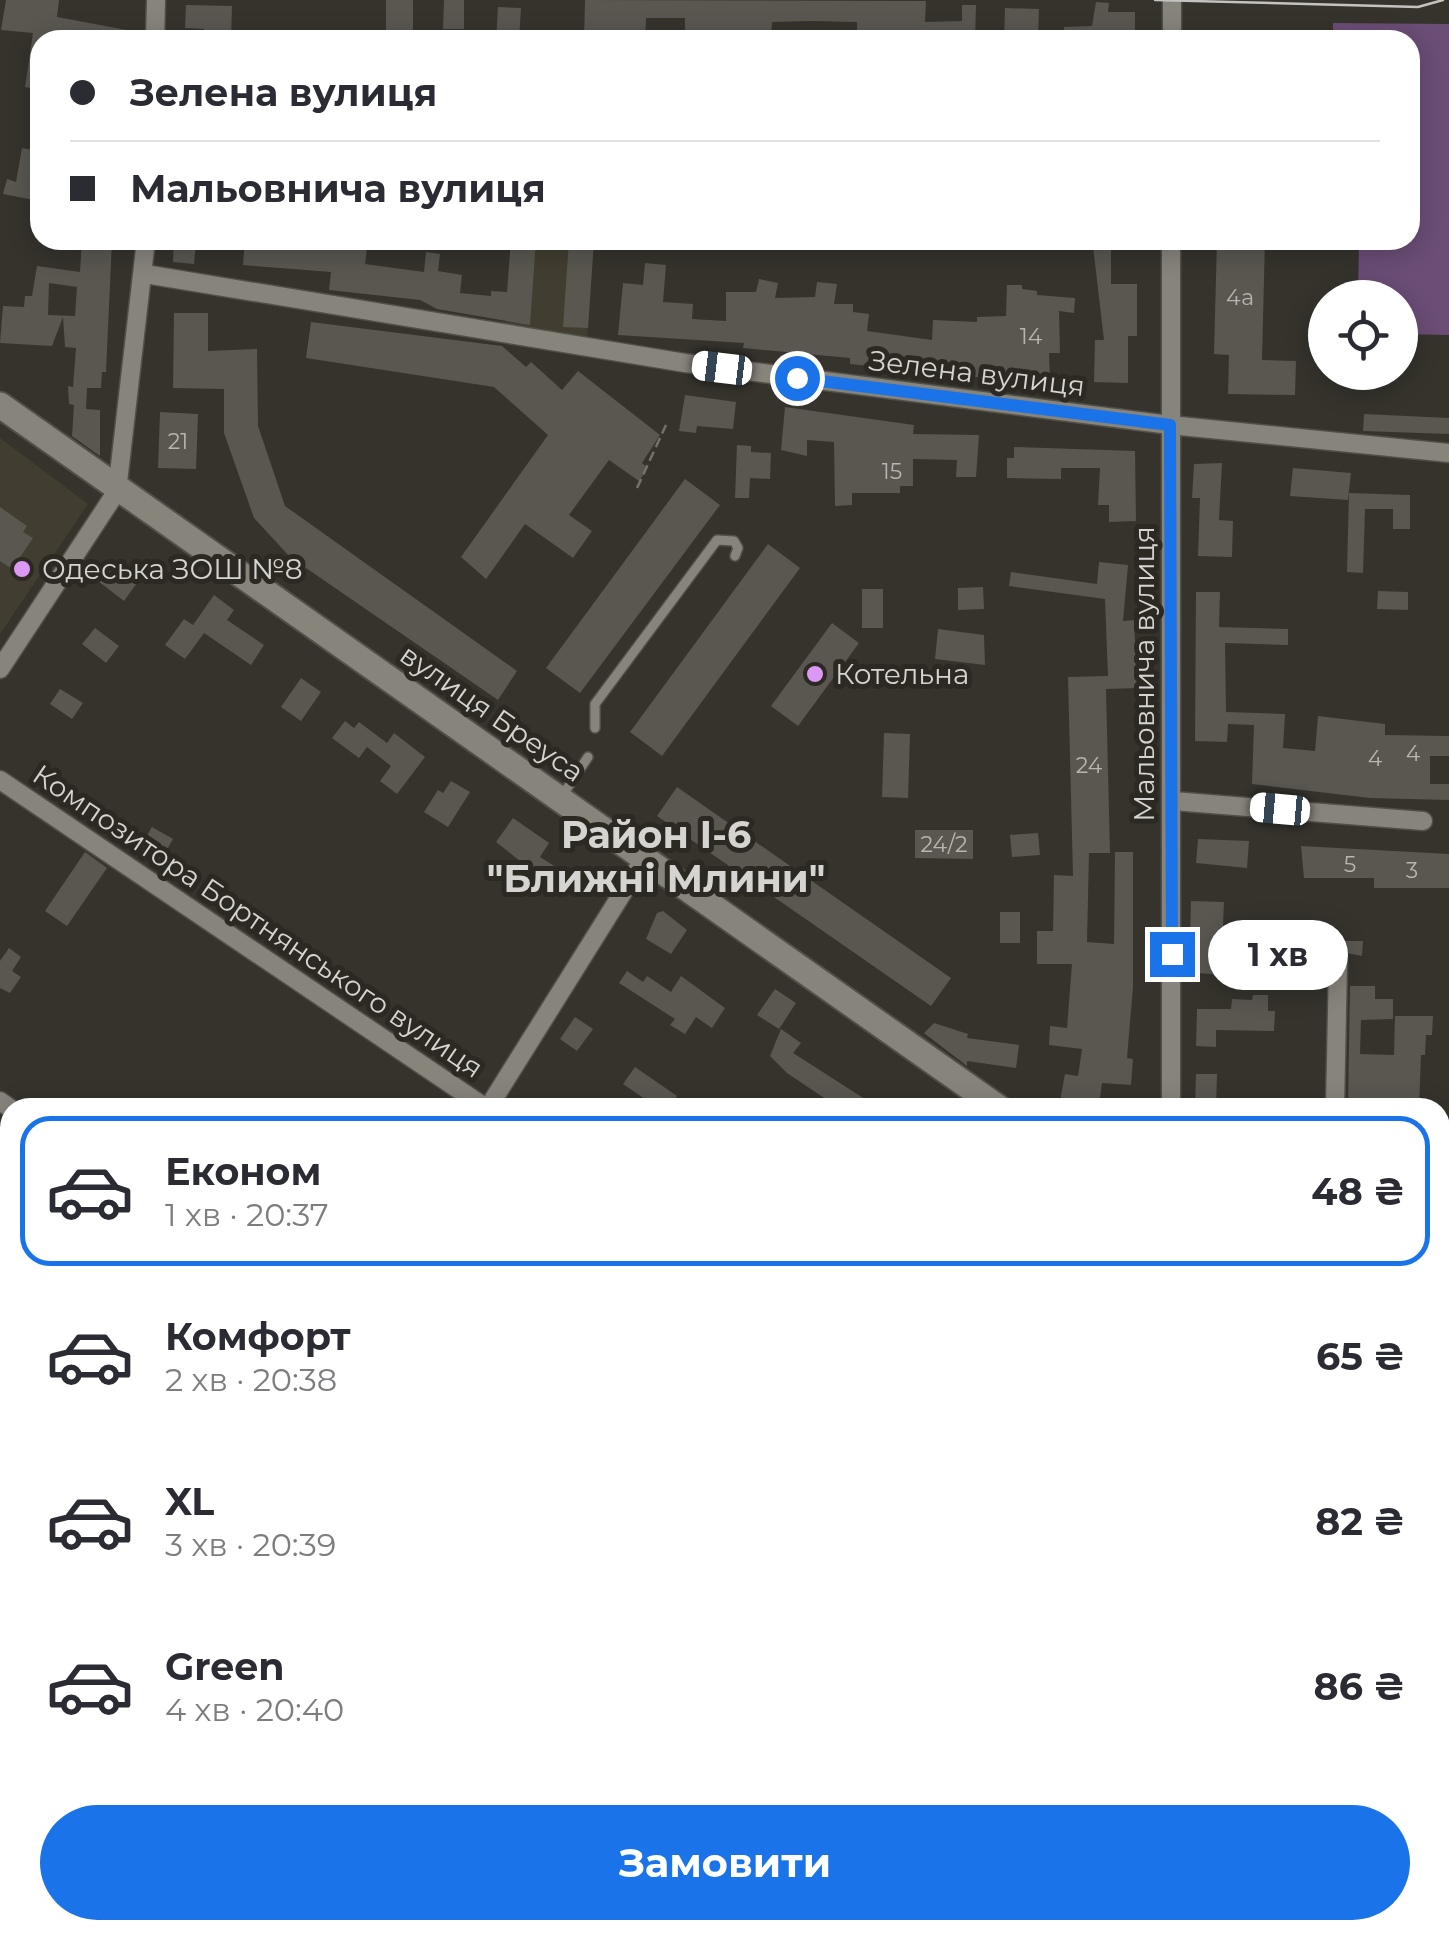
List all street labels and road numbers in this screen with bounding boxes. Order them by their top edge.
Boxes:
street label: Зелена вулиця [867,343,1087,403]
street label: Мальовнича вулиця [1127,526,1161,822]
street label: вулиця Бреуса [394,637,590,789]
street label: Композитора Бортнянського вулиця [26,757,490,1085]

